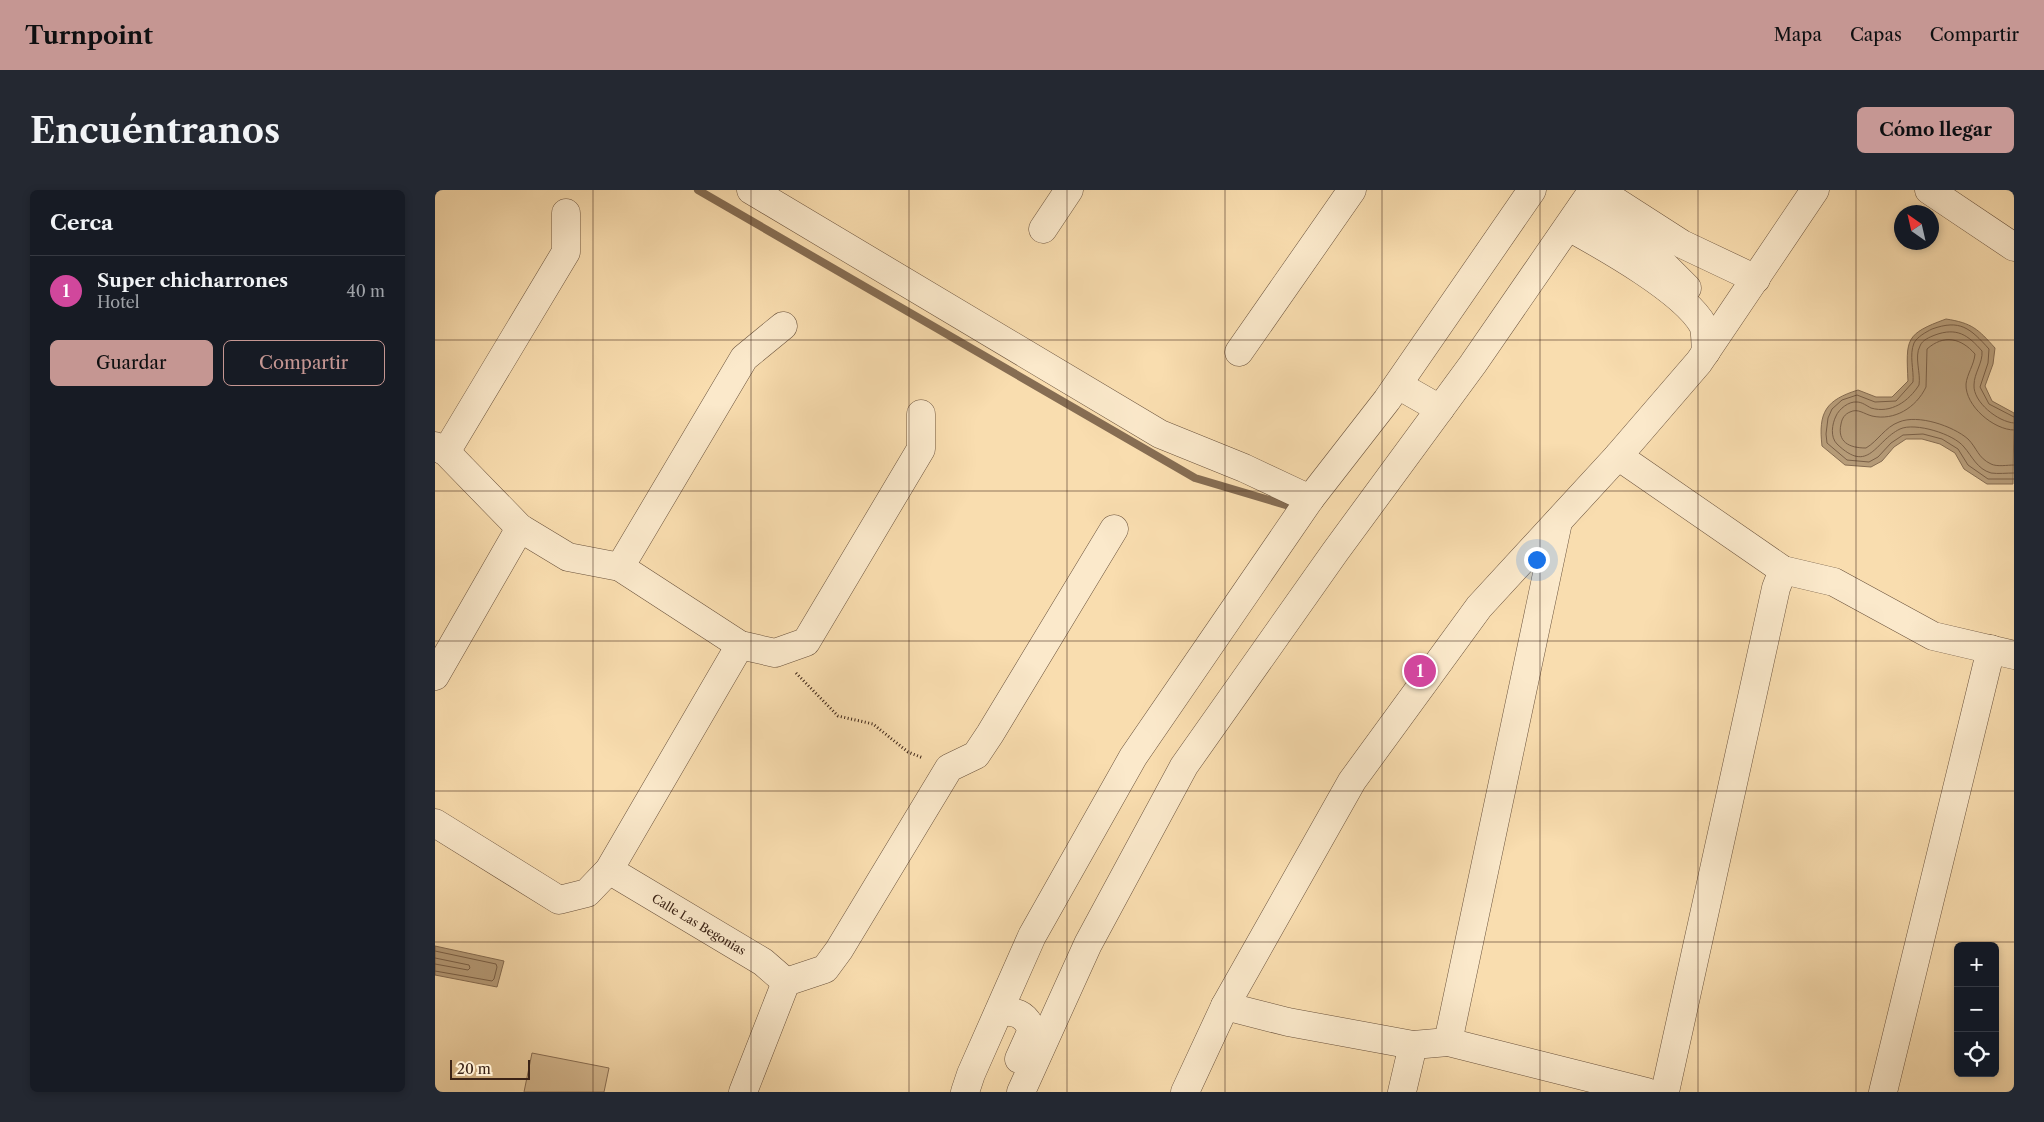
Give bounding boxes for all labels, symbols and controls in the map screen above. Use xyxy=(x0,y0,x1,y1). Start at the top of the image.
text: Turnpoint xyxy=(25,21,153,50)
text: Mapa xyxy=(1774,24,1822,46)
text: Capas xyxy=(1850,24,1902,46)
text: Compartir xyxy=(1930,24,2019,46)
button: Cómo llegar xyxy=(1857,107,2014,153)
text: Encuéntranos xyxy=(30,109,280,152)
north arrow xyxy=(1894,205,1939,250)
text: Cerca xyxy=(50,210,113,235)
text: Super chicharrones xyxy=(97,269,288,292)
text: 1 xyxy=(62,281,70,301)
text: 40 m xyxy=(346,281,385,301)
text: Hotel xyxy=(97,292,140,312)
button: Guardar xyxy=(50,340,213,386)
button: Compartir xyxy=(223,340,385,386)
your location xyxy=(1524,547,1550,573)
pin: 1 xyxy=(1404,652,1436,690)
street label: Calle Las Begonias xyxy=(649,890,749,958)
map controls xyxy=(1954,942,1999,1077)
button: + xyxy=(1954,942,1999,987)
button: − xyxy=(1954,987,1999,1032)
button: locate xyxy=(1954,1032,1999,1077)
scale bar xyxy=(450,1057,530,1080)
text: 20 m xyxy=(457,1060,491,1078)

